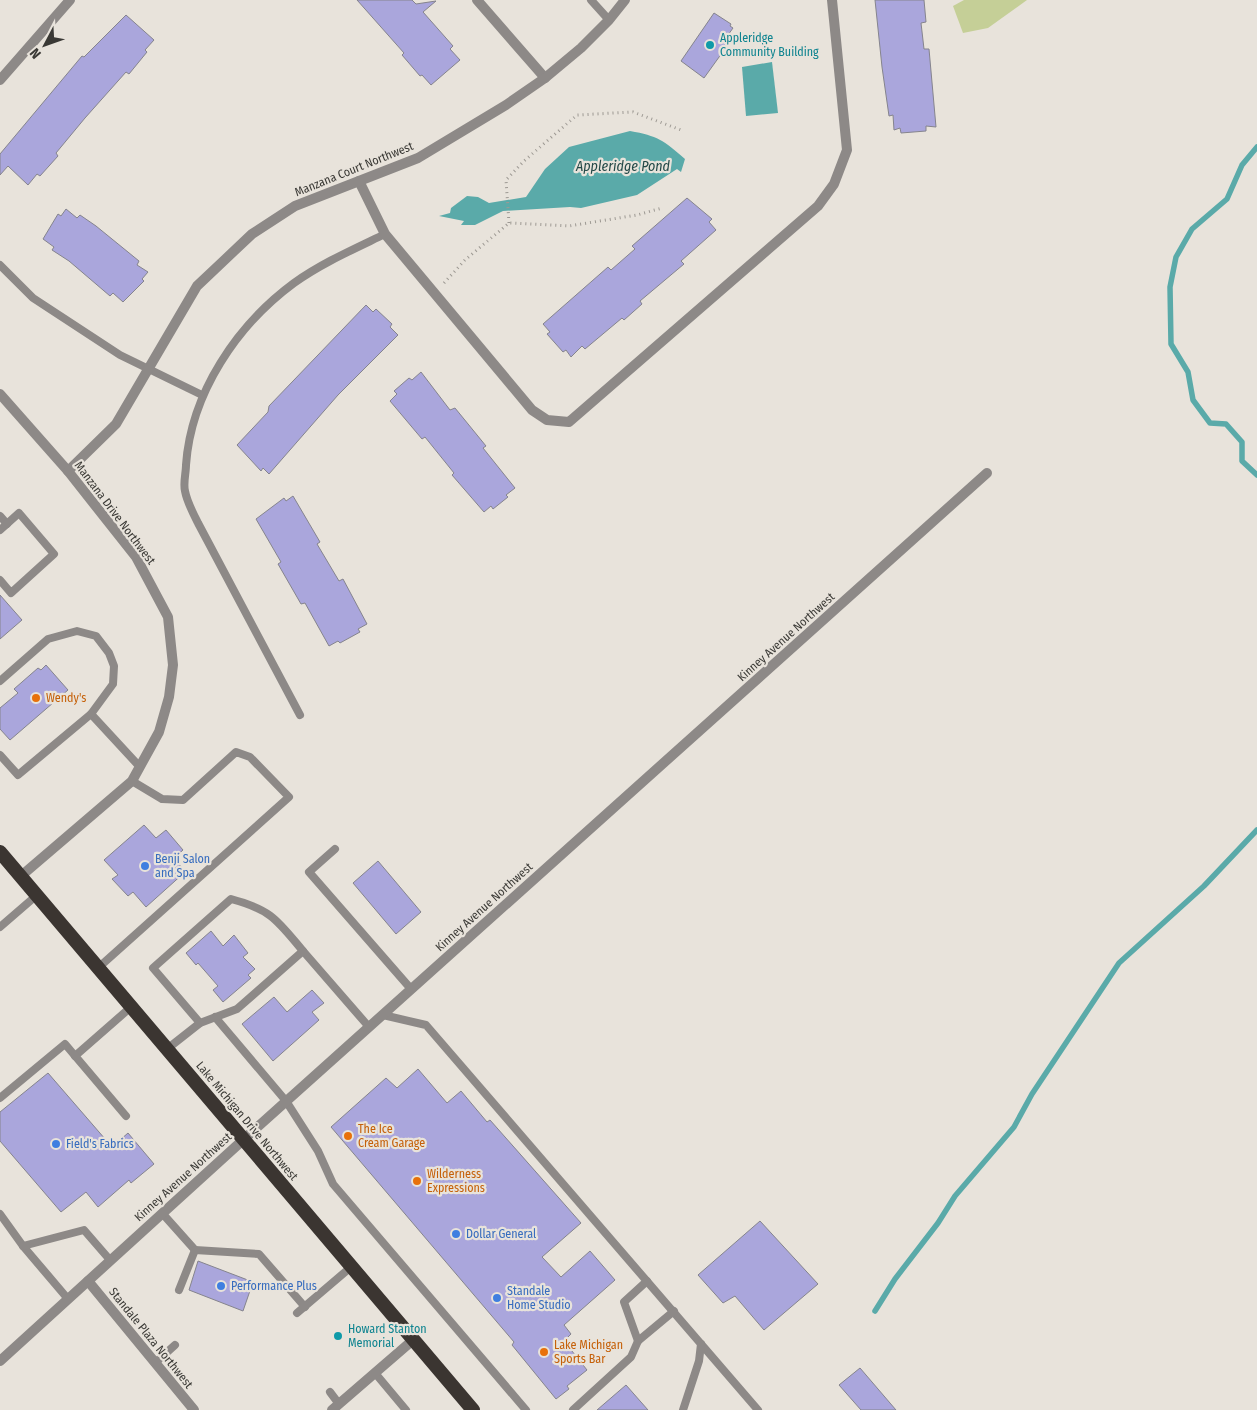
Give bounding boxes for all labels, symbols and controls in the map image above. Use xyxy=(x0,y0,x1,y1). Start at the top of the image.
north arrow xyxy=(20,20,70,70)
place label: Appleridge Community Building xyxy=(720,31,819,59)
marker: Appleridge Community Building xyxy=(704,39,716,51)
text: N xyxy=(26,44,45,62)
street label: Manzana Court Northwest xyxy=(293,139,415,199)
water label: Appleridge Pond xyxy=(575,158,671,175)
street label: Manzana Drive Northwest xyxy=(72,459,158,567)
street label: Kinney Avenue Northwest xyxy=(735,590,837,684)
place label: Wendy's xyxy=(46,691,86,705)
marker: Wendy's xyxy=(30,692,42,704)
place label: Benji Salon and Spa xyxy=(155,852,210,880)
marker: Benji Salon and Spa xyxy=(139,860,151,872)
street label: Kinney Avenue Northwest xyxy=(433,860,535,954)
street label: Lake Michigan Drive Northwest xyxy=(193,1059,301,1183)
place label: The Ice Cream Garage xyxy=(358,1122,425,1150)
street label: Kinney Avenue Northwest xyxy=(132,1130,234,1224)
marker: The Ice Cream Garage xyxy=(342,1130,354,1142)
place label: Field's Fabrics xyxy=(66,1137,134,1151)
marker: Field's Fabrics xyxy=(50,1138,62,1150)
place label: Wilderness Expressions xyxy=(427,1167,485,1195)
marker: Wilderness Expressions xyxy=(411,1175,423,1187)
place label: Dollar General xyxy=(466,1227,536,1241)
marker: Dollar General xyxy=(450,1228,462,1240)
place label: Performance Plus xyxy=(231,1279,317,1293)
marker: Performance Plus xyxy=(215,1280,227,1292)
place label: Standale Home Studio xyxy=(507,1284,570,1312)
street label: Standale Plaza Northwest xyxy=(106,1285,196,1391)
marker: Standale Home Studio xyxy=(491,1292,503,1304)
place label: Howard Stanton Memorial xyxy=(348,1322,427,1350)
marker: Howard Stanton Memorial xyxy=(332,1330,344,1342)
place label: Lake Michigan Sports Bar xyxy=(554,1338,623,1366)
marker: Lake Michigan Sports Bar xyxy=(538,1346,550,1358)

